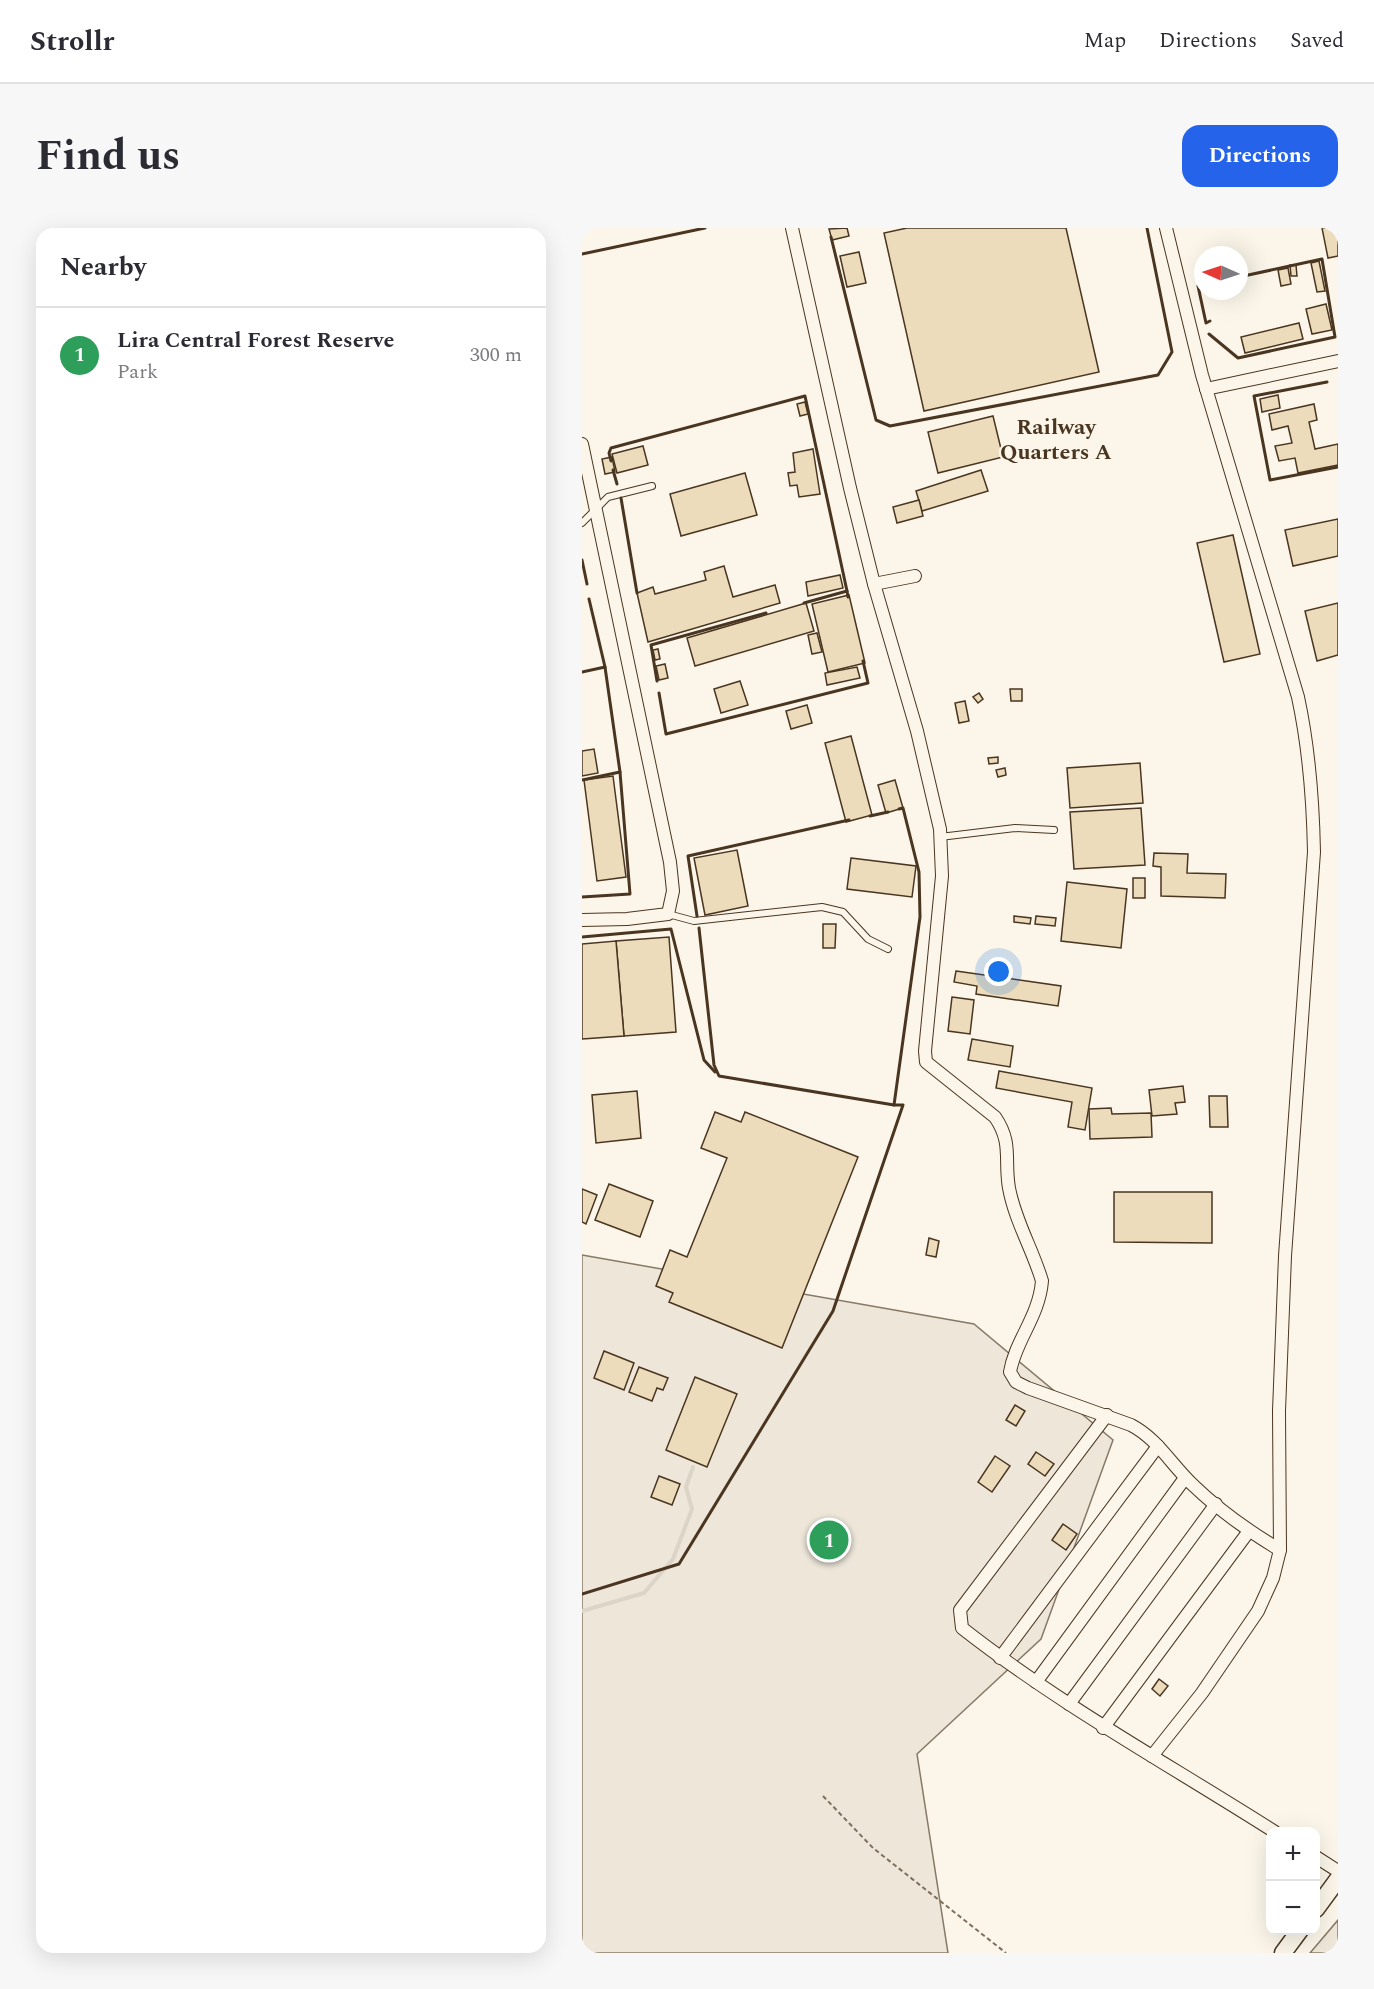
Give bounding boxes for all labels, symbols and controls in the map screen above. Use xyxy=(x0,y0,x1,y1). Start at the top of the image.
text: Strollr xyxy=(30,20,114,63)
text: Map xyxy=(1084,25,1126,57)
text: Directions xyxy=(1159,25,1257,57)
text: Saved xyxy=(1290,25,1344,57)
text: Find us xyxy=(36,125,180,188)
button: Directions xyxy=(1182,125,1338,187)
north arrow xyxy=(1194,246,1248,300)
text: Nearby xyxy=(60,247,146,287)
text: Lira Central Forest Reserve xyxy=(117,324,394,357)
text: 1 xyxy=(74,340,85,370)
text: 300 m xyxy=(470,340,522,370)
text: Park xyxy=(117,357,158,387)
district label: Railway Quarters A xyxy=(1000,411,1112,469)
your location xyxy=(984,957,1013,986)
pin: 1 xyxy=(810,1518,848,1562)
map controls xyxy=(1266,1827,1320,1935)
button: + xyxy=(1266,1827,1320,1881)
button: − xyxy=(1266,1881,1320,1935)

